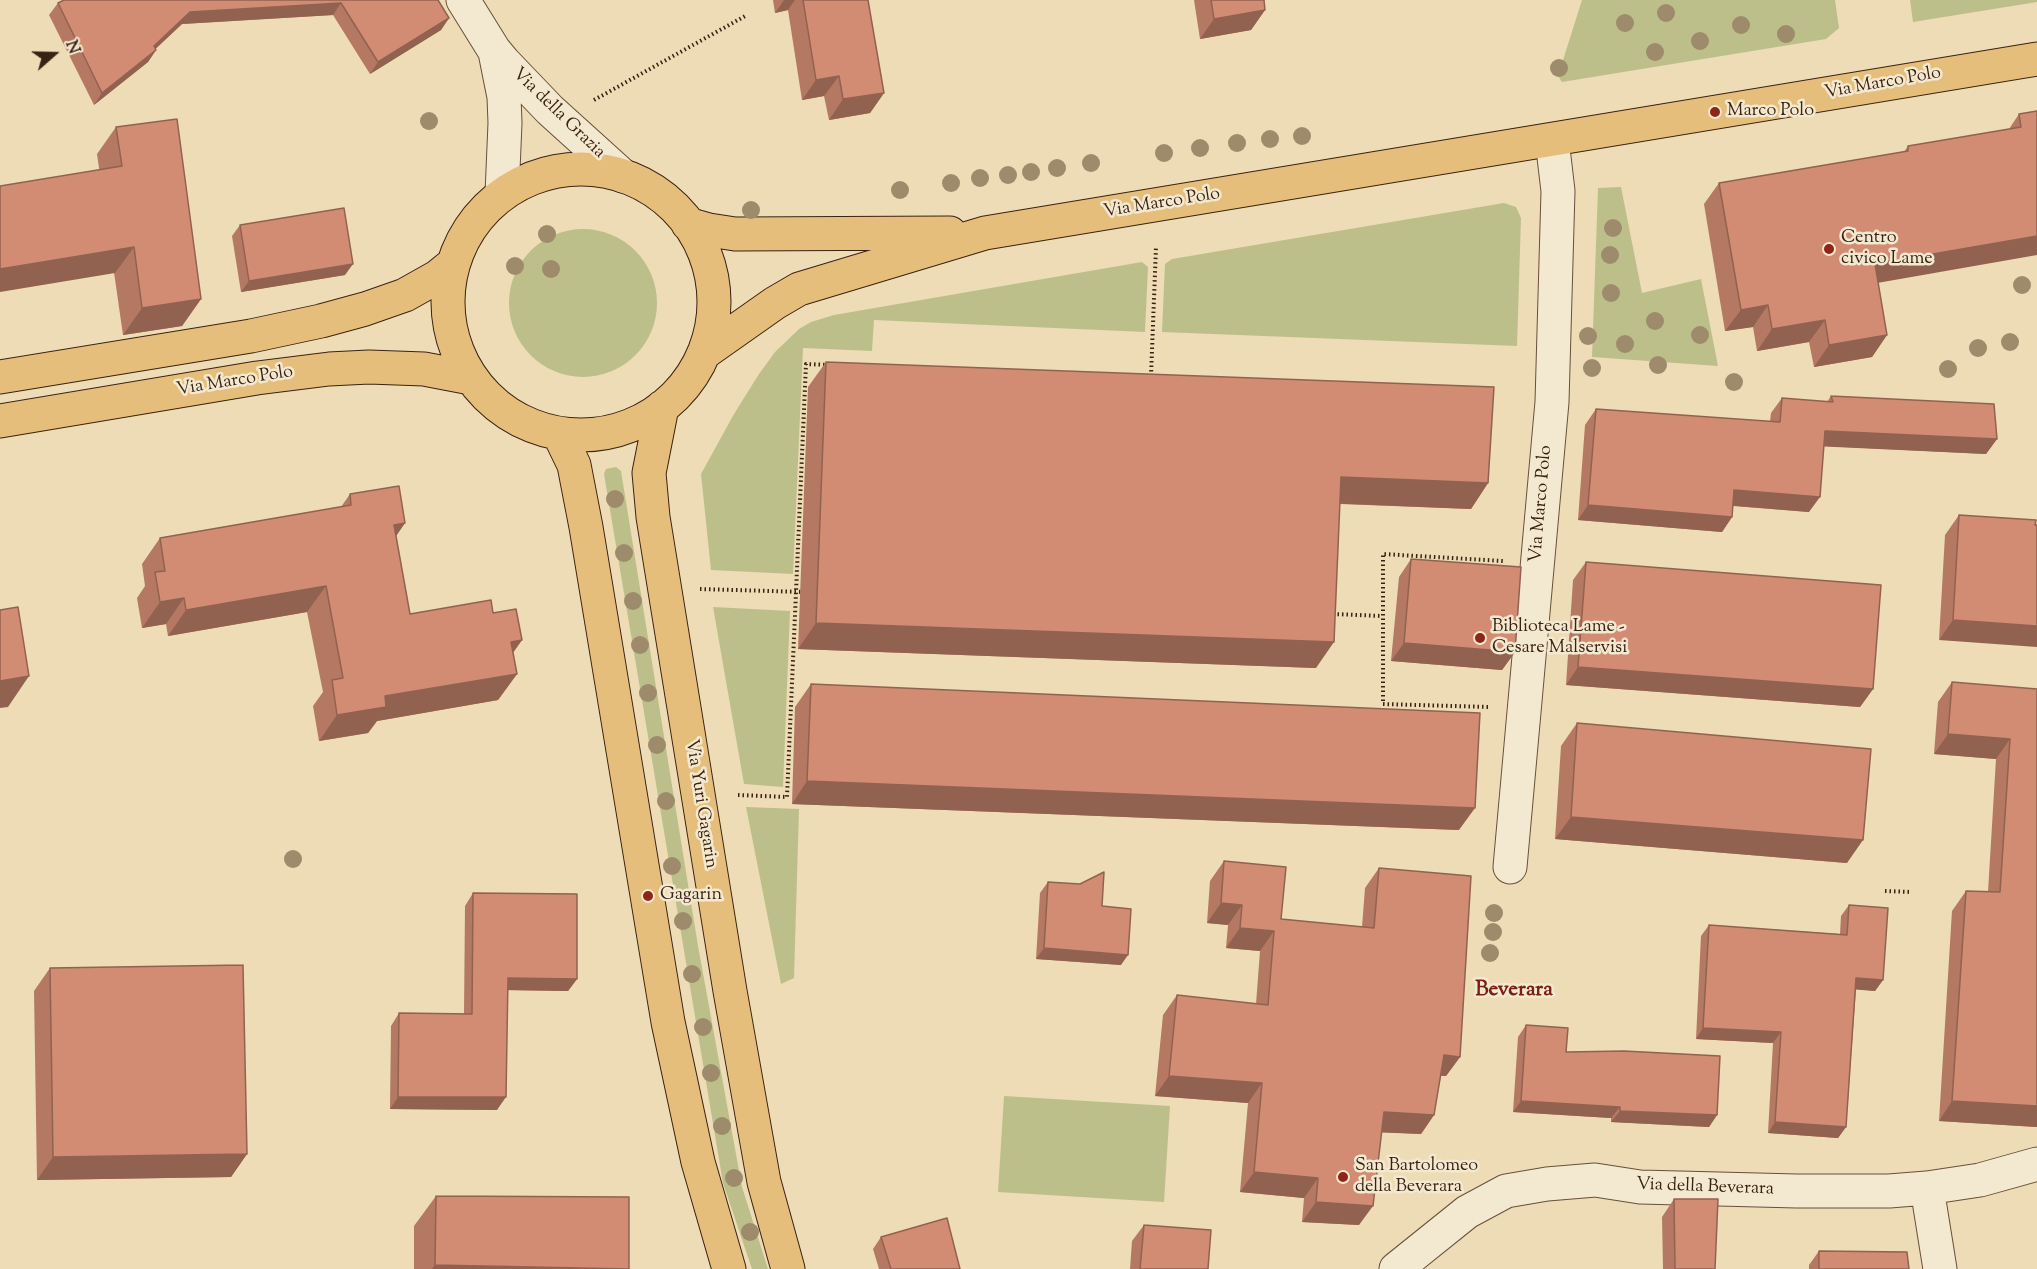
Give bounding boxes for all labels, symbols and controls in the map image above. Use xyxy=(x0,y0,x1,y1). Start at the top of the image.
north arrow xyxy=(24,24,84,84)
text: N xyxy=(58,38,84,58)
street label: Via Marco Polo xyxy=(1823,63,1943,105)
street label: Via della Grazia xyxy=(507,64,609,164)
place label: Marco Polo xyxy=(1727,101,1814,123)
marker: Marco Polo xyxy=(1708,105,1722,119)
street label: Via Marco Polo xyxy=(1102,184,1222,224)
place label: Centro civico Lame xyxy=(1841,228,1933,270)
marker: Centro civico Lame xyxy=(1822,242,1836,256)
street label: Via Marco Polo xyxy=(175,362,295,402)
street label: Via Marco Polo xyxy=(1526,444,1558,564)
place label: Biblioteca Lame - Cesare Malservisi xyxy=(1492,617,1627,660)
marker: Biblioteca Lame - Cesare Malservisi xyxy=(1473,631,1487,645)
street label: Via Yuri Gagarin xyxy=(679,738,721,870)
place label: Gagarin xyxy=(660,885,722,907)
marker: Gagarin xyxy=(641,889,655,903)
district label: Beverara xyxy=(1475,978,1553,1004)
place label: San Bartolomeo della Beverara xyxy=(1355,1156,1478,1198)
marker: San Bartolomeo della Beverara xyxy=(1336,1170,1350,1184)
street label: Via della Beverara xyxy=(1636,1175,1774,1201)

